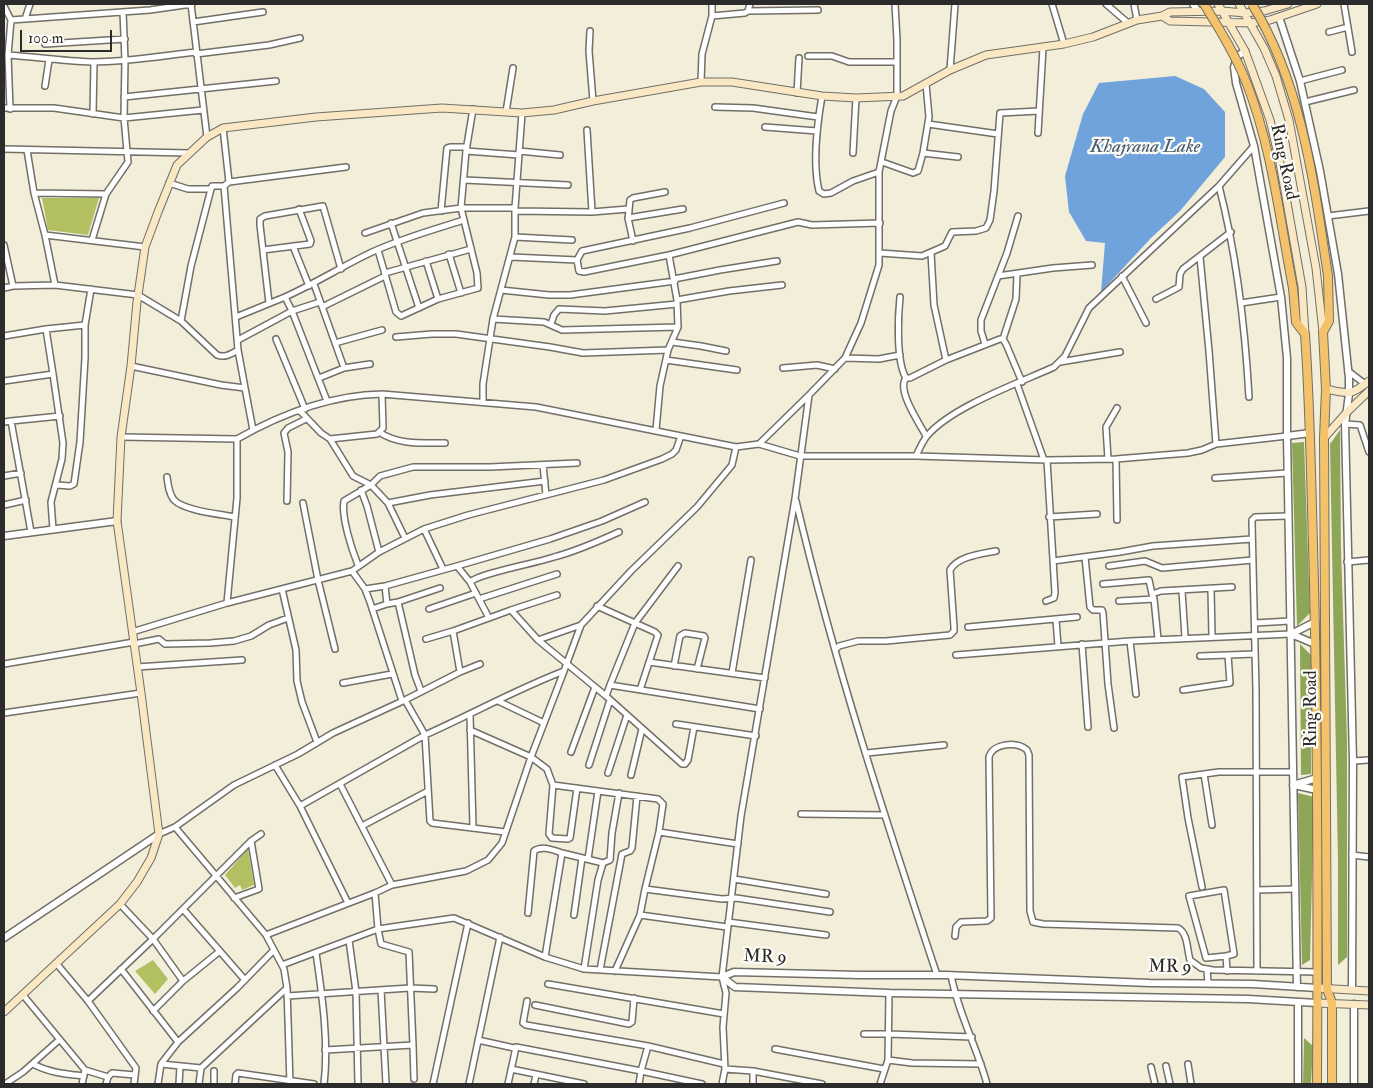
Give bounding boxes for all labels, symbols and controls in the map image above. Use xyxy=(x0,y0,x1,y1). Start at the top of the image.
scale bar xyxy=(22,20,115,52)
text: 100 m xyxy=(28,29,63,48)
street label: Ring Road xyxy=(1264,122,1302,202)
water label: Khajrana Lake xyxy=(1090,137,1200,159)
street label: Ring Road xyxy=(1301,670,1323,748)
street label: MR 9 xyxy=(743,946,787,970)
street label: MR 9 xyxy=(1148,957,1192,979)

